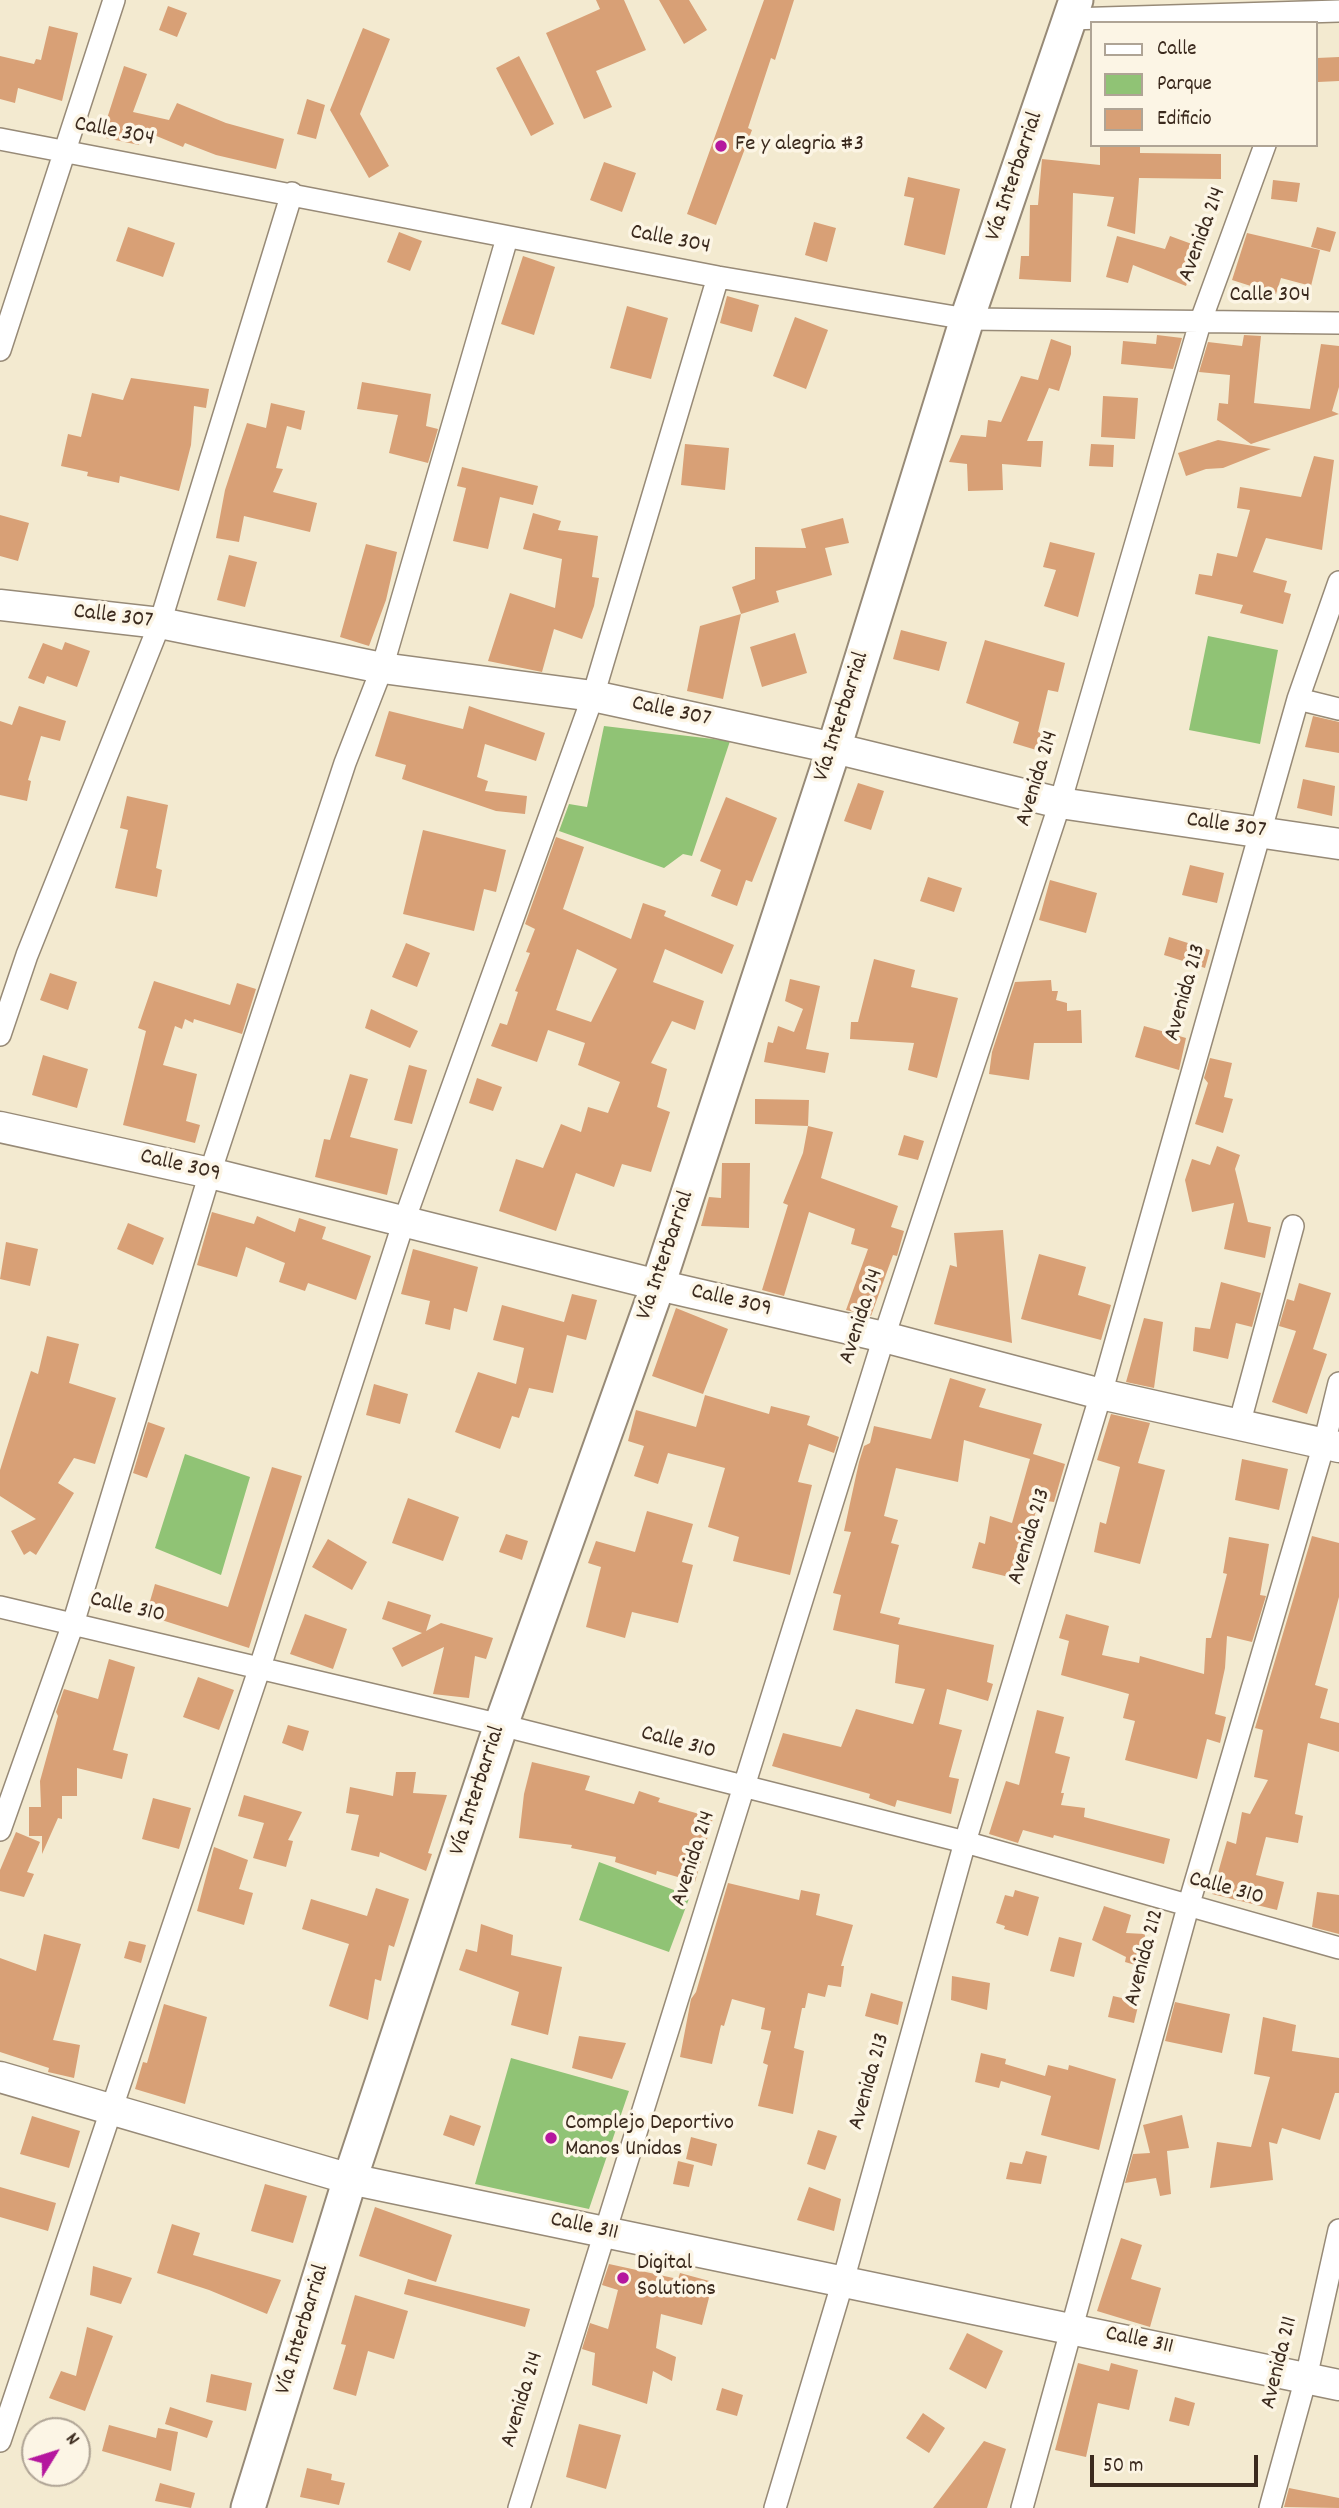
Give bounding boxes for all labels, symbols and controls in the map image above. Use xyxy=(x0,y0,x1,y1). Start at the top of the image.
legend xyxy=(1090,21,1318,147)
text: Calle xyxy=(1157,35,1196,65)
text: Parque xyxy=(1157,70,1212,100)
text: Edificio xyxy=(1157,105,1212,135)
street label: Vía Interbarrial xyxy=(981,109,1051,245)
street label: Calle 304 xyxy=(72,112,156,154)
place label: Fe y alegria #3 xyxy=(735,132,864,160)
marker: Fe y alegria #3 xyxy=(713,138,729,154)
street label: Avenida 214 xyxy=(1174,184,1234,286)
street label: Calle 304 xyxy=(628,220,712,262)
street label: Calle 304 xyxy=(1230,283,1310,311)
street label: Calle 307 xyxy=(72,599,154,637)
street label: Vía Interbarrial xyxy=(809,649,877,785)
street label: Calle 307 xyxy=(629,691,713,735)
street label: Avenida 214 xyxy=(1011,728,1067,830)
street label: Calle 307 xyxy=(1184,808,1268,846)
street label: Avenida 213 xyxy=(1160,941,1214,1045)
street label: Calle 309 xyxy=(137,1144,223,1190)
street label: Vía Interbarrial xyxy=(632,1188,702,1324)
street label: Avenida 214 xyxy=(835,1266,891,1368)
street label: Calle 309 xyxy=(688,1279,774,1325)
street label: Avenida 213 xyxy=(1003,1486,1059,1588)
street label: Calle 310 xyxy=(87,1587,167,1631)
street label: Calle 310 xyxy=(638,1721,718,1767)
street label: Vía Interbarrial xyxy=(445,1723,513,1859)
street label: Avenida 214 xyxy=(667,1808,723,1910)
street label: Calle 310 xyxy=(1186,1867,1266,1913)
street label: Avenida 212 xyxy=(1120,1907,1172,2009)
street label: Avenida 213 xyxy=(844,2030,898,2134)
place label: Complejo Deportivo Manos Unidas xyxy=(565,2111,734,2165)
marker: Complejo Deportivo Manos Unidas xyxy=(543,2130,559,2146)
street label: Calle 311 xyxy=(547,2207,621,2249)
place label: Digital Solutions xyxy=(637,2251,716,2305)
street label: Vía Interbarrial xyxy=(271,2262,337,2398)
marker: Digital Solutions xyxy=(615,2270,631,2286)
street label: Avenida 211 xyxy=(1256,2314,1306,2412)
street label: Calle 311 xyxy=(1102,2321,1176,2363)
street label: Avenida 214 xyxy=(496,2349,552,2451)
north arrow xyxy=(21,2417,91,2487)
text: N xyxy=(58,2428,85,2452)
scale bar xyxy=(1094,2442,1262,2486)
text: 50 m xyxy=(1103,2452,1143,2482)

